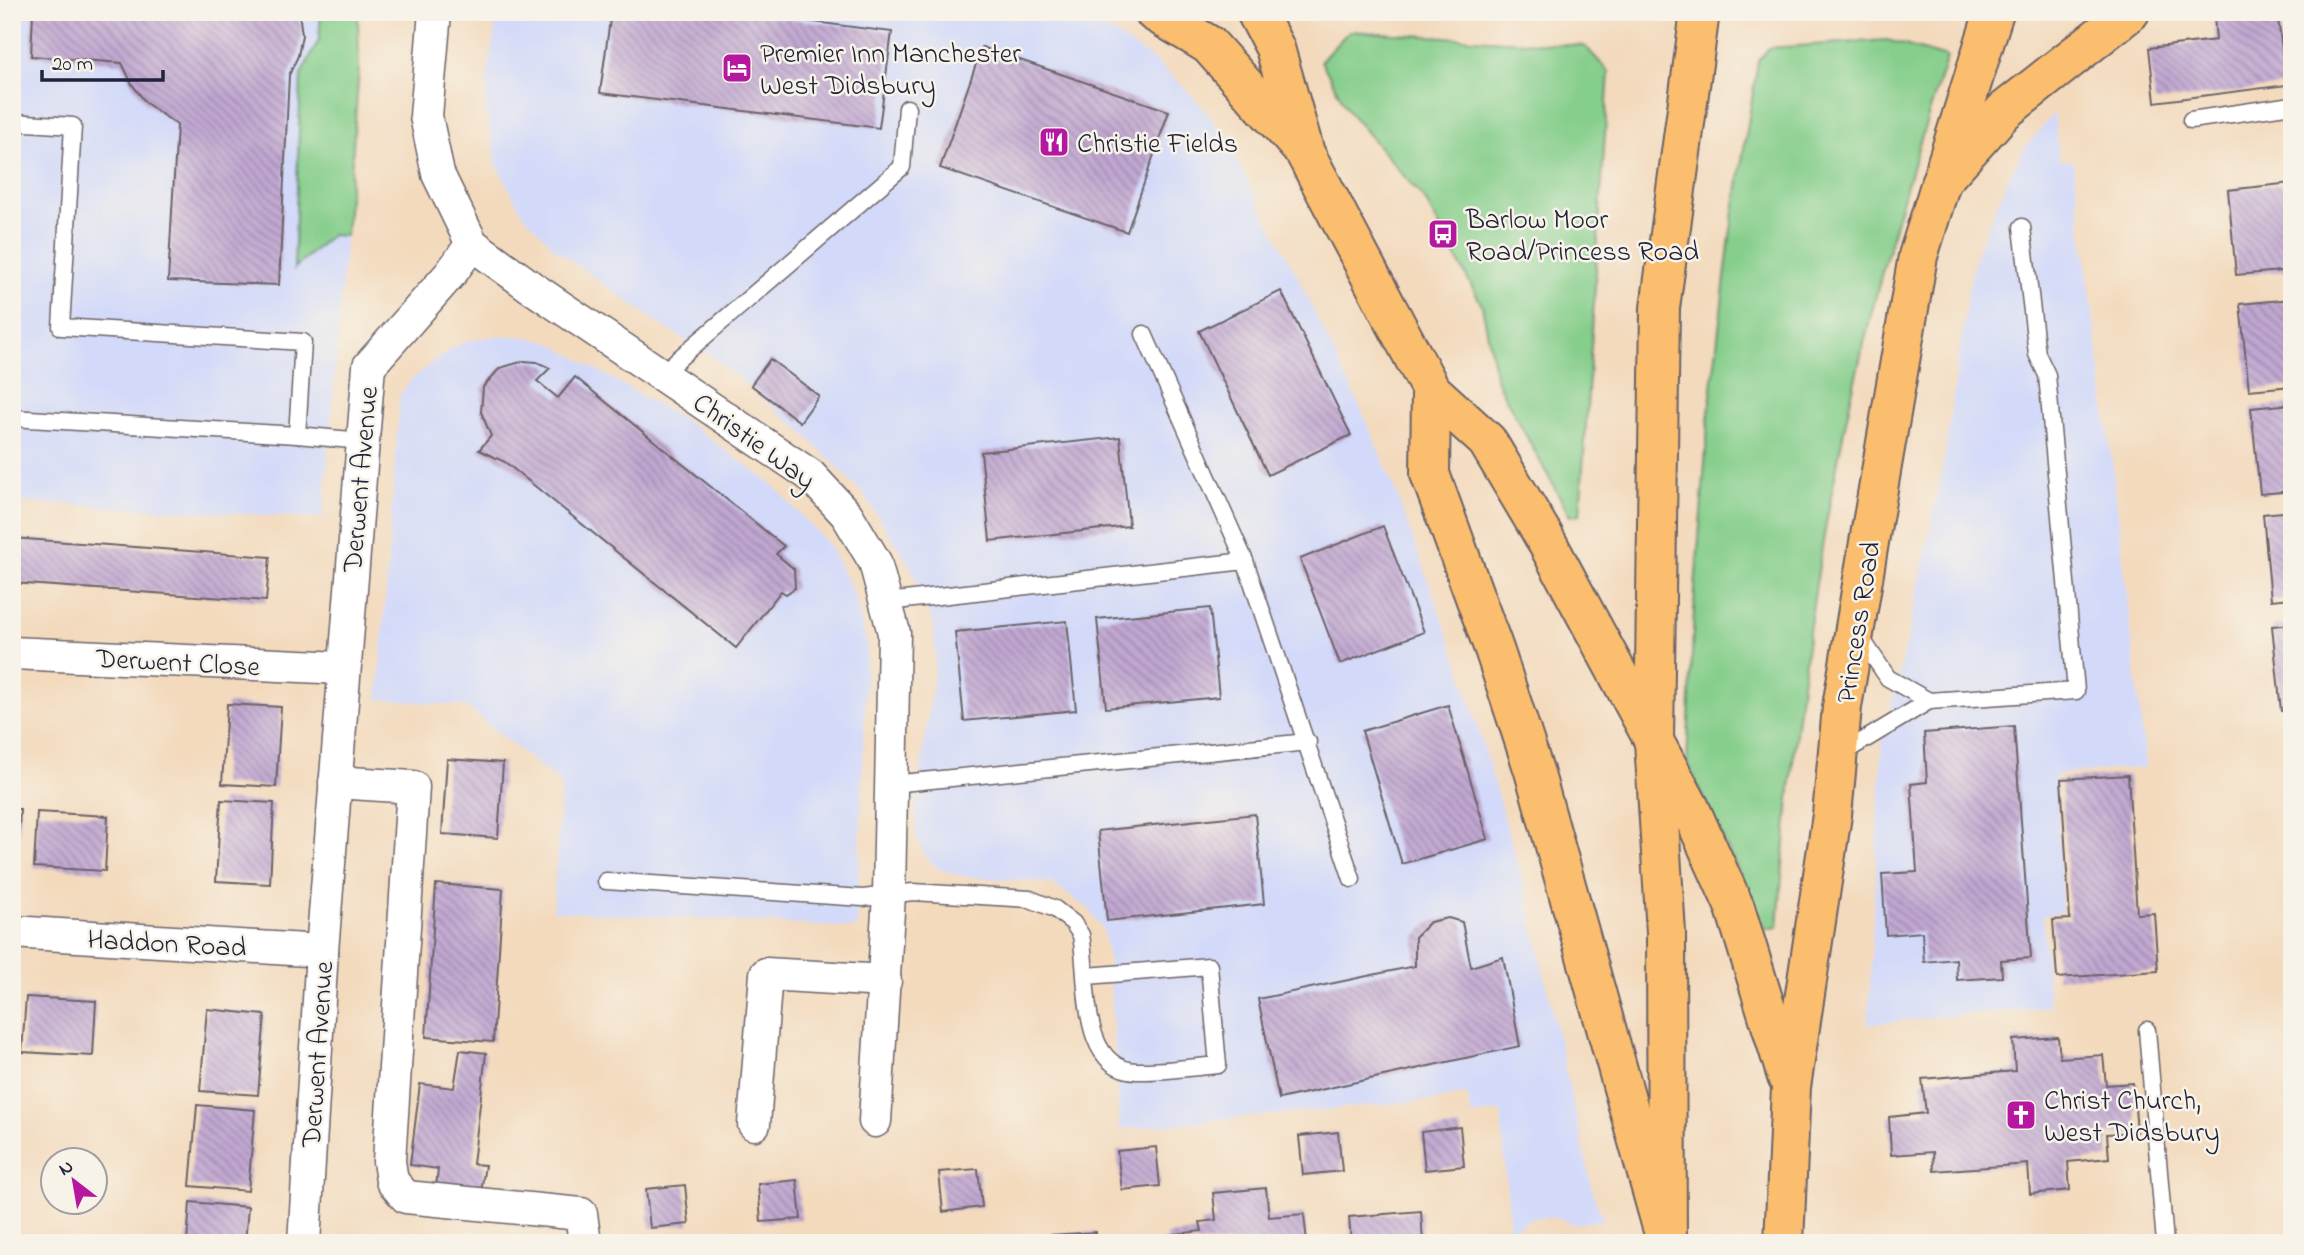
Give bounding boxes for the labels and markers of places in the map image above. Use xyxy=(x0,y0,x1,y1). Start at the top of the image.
place label: Premier Inn Manchester West Didsbury xyxy=(760,35,1021,108)
hotel icon: Premier Inn Manchester West Didsbury xyxy=(720,51,754,85)
restaurant icon: Christie Fields xyxy=(1037,125,1071,159)
place label: Christie Fields xyxy=(1077,125,1238,166)
place label: Barlow Moor Road/Princess Road xyxy=(1465,201,1699,274)
bus stop icon: Barlow Moor Road/Princess Road xyxy=(1426,217,1460,251)
place label: Christ Church, West Didsbury xyxy=(2044,1082,2219,1155)
church icon: Christ Church, West Didsbury xyxy=(2004,1098,2038,1132)

